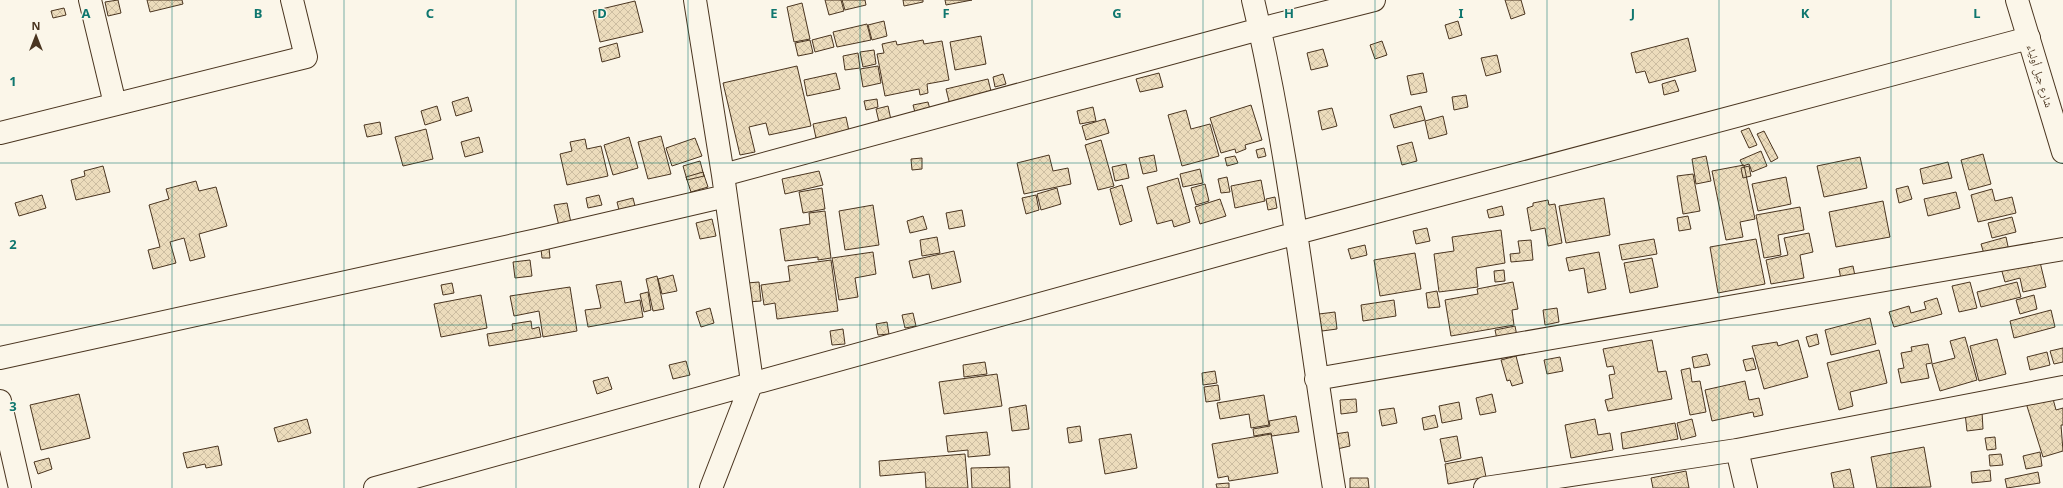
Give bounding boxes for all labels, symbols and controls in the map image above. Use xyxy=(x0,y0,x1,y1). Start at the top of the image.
text: A xyxy=(82,4,91,22)
text: B xyxy=(254,4,262,22)
text: C xyxy=(426,4,434,22)
text: D xyxy=(597,4,607,22)
text: E xyxy=(770,4,778,22)
text: F xyxy=(942,4,950,22)
text: G xyxy=(1112,4,1122,22)
text: H xyxy=(1284,4,1294,22)
text: I xyxy=(1458,4,1464,22)
text: J xyxy=(1630,4,1635,22)
text: K xyxy=(1801,4,1810,22)
text: L xyxy=(1973,4,1981,22)
north arrow xyxy=(16,16,56,56)
text: N xyxy=(32,18,40,33)
street label: شارع جبل أولياء xyxy=(2024,43,2057,109)
text: 1 xyxy=(9,72,17,90)
text: 2 xyxy=(9,235,17,253)
text: 3 xyxy=(9,397,17,415)

